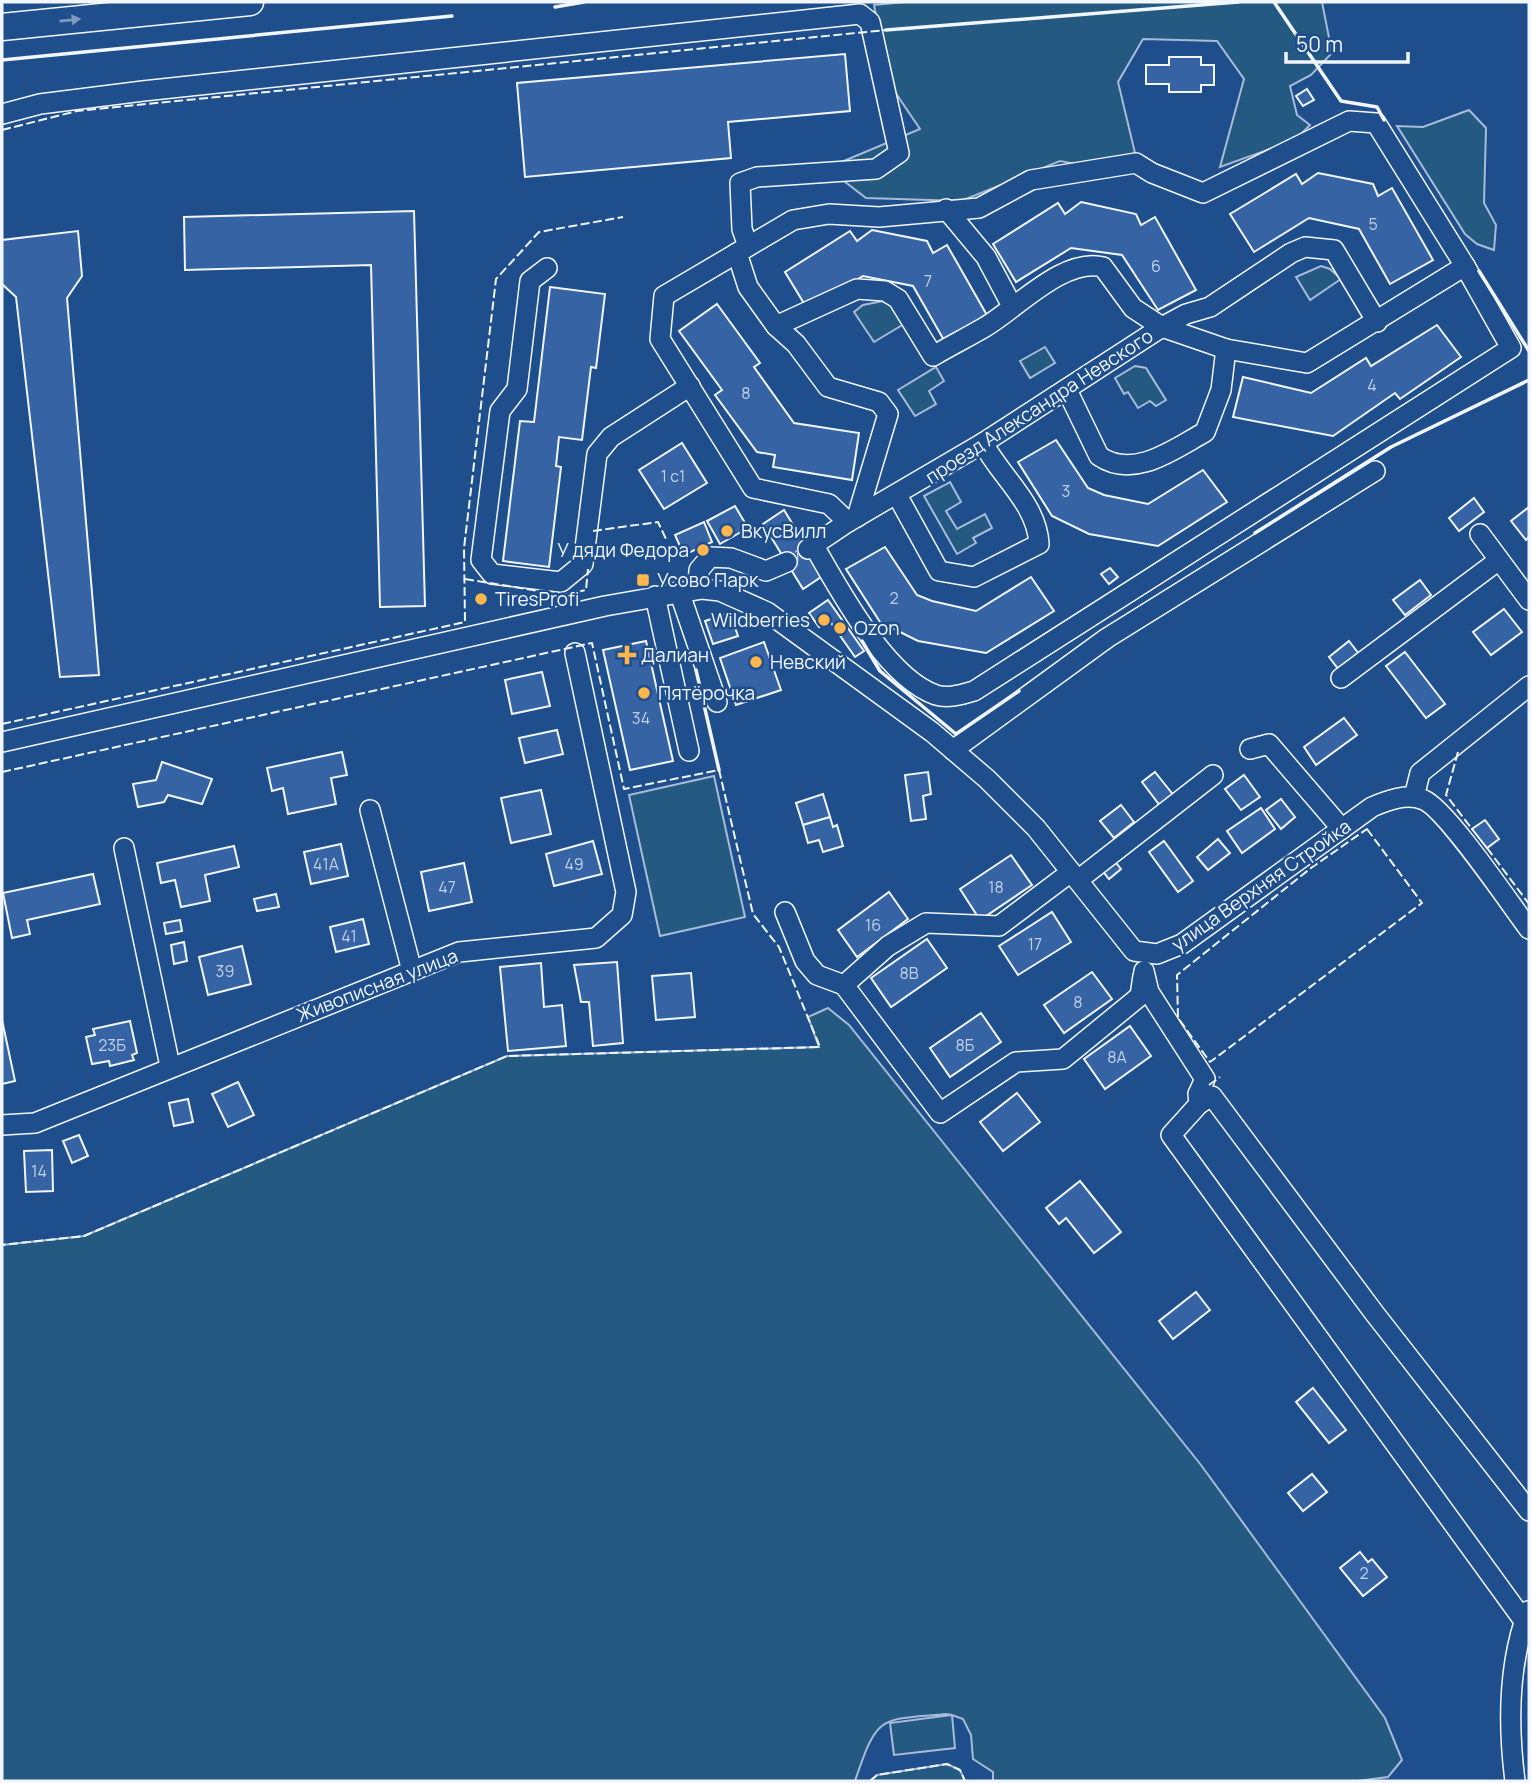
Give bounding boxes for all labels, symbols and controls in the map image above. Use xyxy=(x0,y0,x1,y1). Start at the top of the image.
one-way arrow xyxy=(59,15,81,26)
scale bar xyxy=(1286,21,1408,65)
text: 50 m xyxy=(1296,30,1343,58)
house number: 5 xyxy=(1368,213,1378,235)
house number: 6 xyxy=(1151,255,1161,277)
house number: 7 xyxy=(924,270,932,292)
street label: проезд Александра Невского xyxy=(920,323,1158,489)
house number: 4 xyxy=(1367,374,1377,396)
house number: 8 xyxy=(741,382,751,404)
house number: 1 с1 xyxy=(661,465,685,487)
house number: 3 xyxy=(1062,480,1070,502)
place label: ВкусВилл xyxy=(741,518,827,544)
marker: ВкусВилл xyxy=(719,523,735,539)
place label: У дяди Федора xyxy=(557,537,689,563)
marker: У дяди Федора xyxy=(695,542,711,558)
house number: 1 xyxy=(794,545,800,567)
place label: Усово Парк xyxy=(657,567,759,593)
marker: Усово Парк xyxy=(635,572,651,588)
place label: TiresProfi xyxy=(495,586,579,612)
house number: 2 xyxy=(889,587,899,609)
marker: TiresProfi xyxy=(473,591,489,607)
place label: Wildberries xyxy=(711,607,810,633)
marker: Wildberries xyxy=(816,612,832,628)
place label: Ozon xyxy=(854,615,900,641)
marker: Ozon xyxy=(832,620,848,636)
place label: Далиан xyxy=(641,642,709,668)
marker: Далиан xyxy=(619,647,635,663)
place label: Невский xyxy=(770,649,846,675)
marker: Невский xyxy=(748,654,764,670)
place label: Пятёрочка xyxy=(658,680,755,706)
marker: Пятёрочка xyxy=(636,685,652,701)
house number: 34 xyxy=(632,707,650,729)
street label: улица Верхняя Стройка xyxy=(1166,813,1356,957)
house number: 41А xyxy=(313,853,339,875)
house number: 49 xyxy=(564,853,584,875)
house number: 47 xyxy=(438,876,456,898)
house number: 18 xyxy=(988,876,1004,898)
house number: 16 xyxy=(865,914,881,936)
house number: 41 xyxy=(341,925,357,947)
house number: 17 xyxy=(1028,933,1042,955)
street label: Живописная улица xyxy=(292,942,462,1028)
house number: 39 xyxy=(216,960,234,982)
house number: 8В xyxy=(899,962,919,984)
house number: 8 xyxy=(1073,991,1083,1013)
house number: 23Б xyxy=(98,1034,126,1056)
house number: 8Б xyxy=(956,1034,975,1056)
house number: 8А xyxy=(1107,1046,1127,1068)
house number: 14 xyxy=(31,1160,47,1182)
house number: 2 xyxy=(1359,1562,1369,1584)

